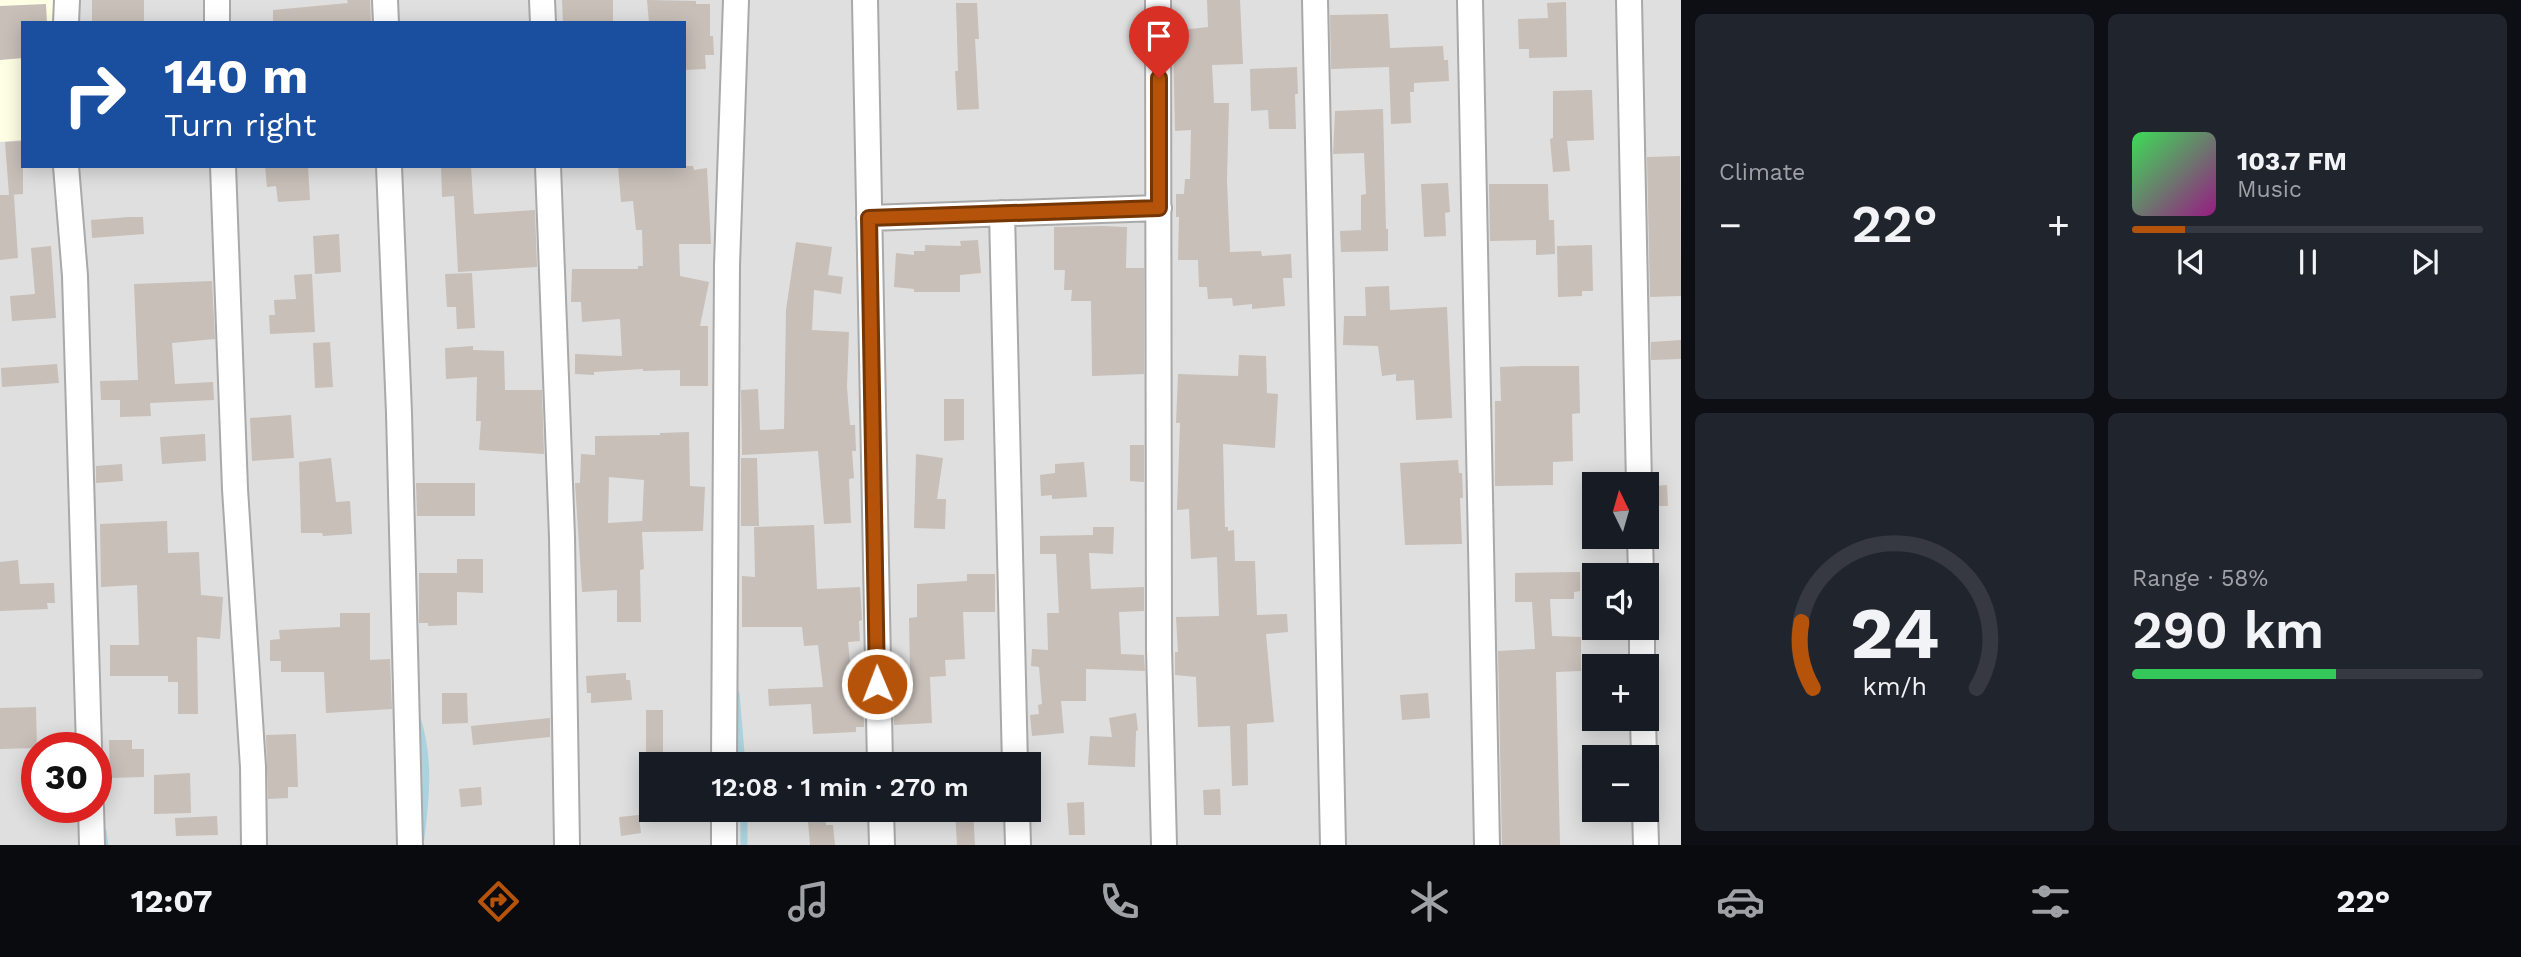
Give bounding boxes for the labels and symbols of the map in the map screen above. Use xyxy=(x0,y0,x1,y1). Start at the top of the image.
pin xyxy=(1129,6,1189,78)
north arrow xyxy=(1582,472,1659,550)
position arrow xyxy=(840,647,914,721)
speed limit sign: 30 xyxy=(21,732,112,823)

